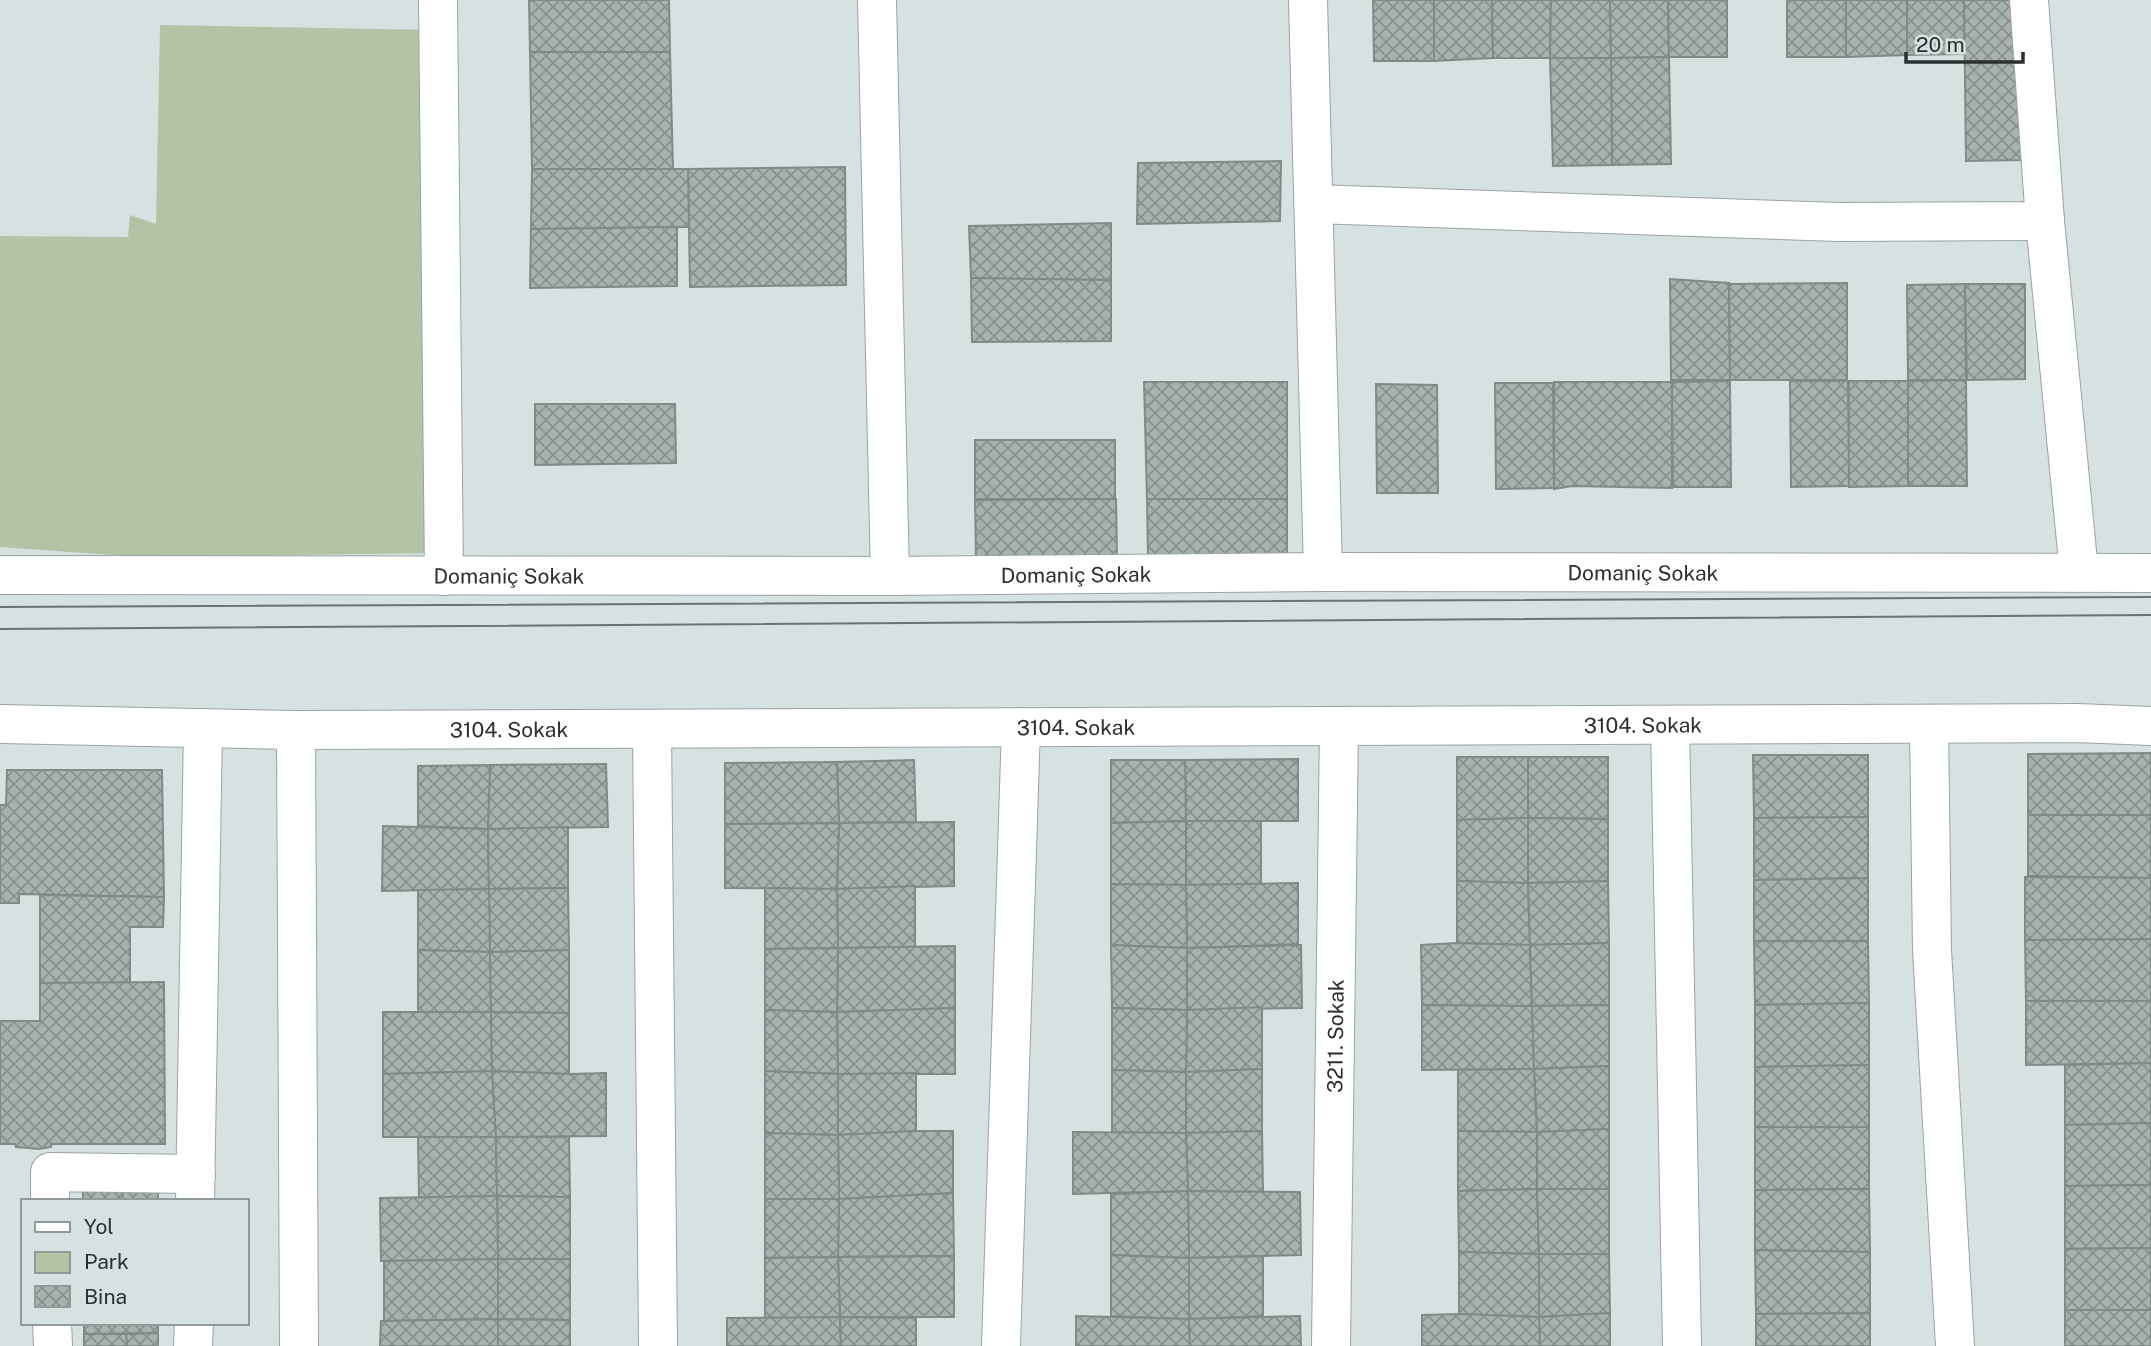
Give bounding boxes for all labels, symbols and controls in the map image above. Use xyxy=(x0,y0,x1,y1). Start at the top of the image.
scale bar xyxy=(1906,21,2023,65)
text: 20 m xyxy=(1916,32,1965,57)
street label: Domaniç Sokak xyxy=(1568,560,1719,585)
street label: Domaniç Sokak xyxy=(1000,561,1152,587)
street label: Domaniç Sokak xyxy=(434,563,585,588)
street label: 3104. Sokak xyxy=(1584,712,1702,737)
street label: 3104. Sokak xyxy=(1017,714,1135,740)
street label: 3104. Sokak xyxy=(450,716,568,742)
street label: 3211. Sokak xyxy=(1322,979,1348,1093)
legend xyxy=(21,1199,248,1325)
text: Yol xyxy=(84,1214,114,1239)
text: Park xyxy=(84,1249,129,1274)
text: Bina xyxy=(84,1284,127,1309)

